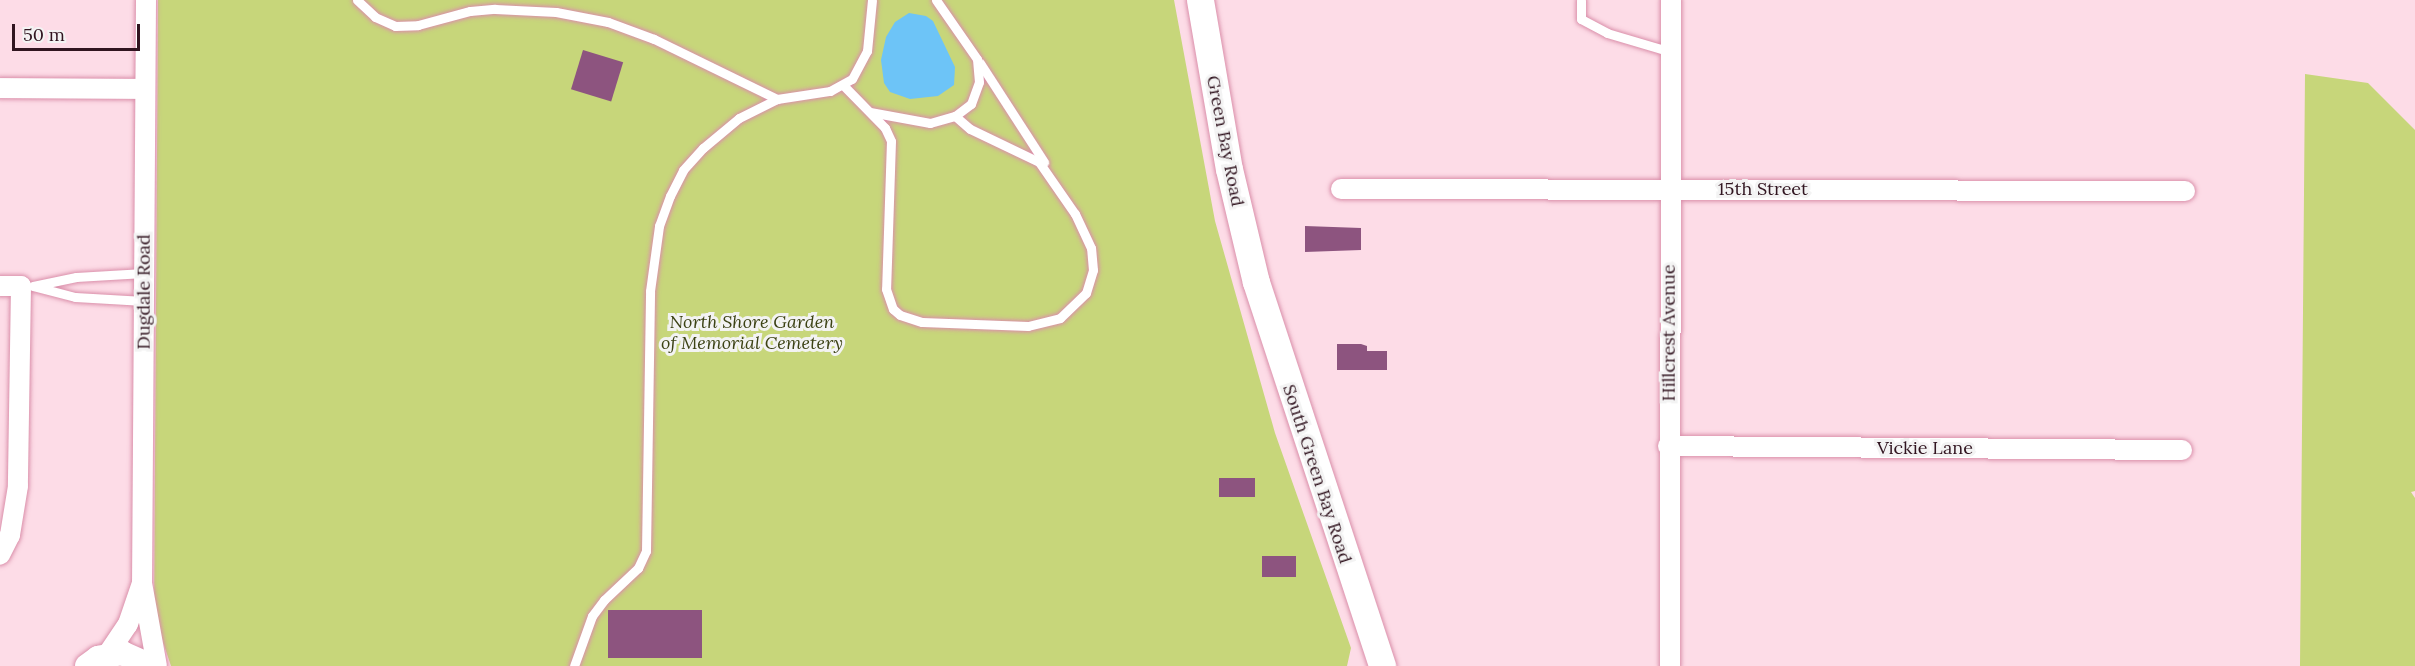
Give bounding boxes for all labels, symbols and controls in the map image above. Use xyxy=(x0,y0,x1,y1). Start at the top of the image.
scale bar xyxy=(15,12,142,50)
text: 50 m xyxy=(23,23,65,46)
street label: Green Bay Road xyxy=(1202,74,1248,208)
street label: 15th Street xyxy=(1718,178,1808,200)
street label: Dugdale Road xyxy=(133,234,155,350)
street label: Hillcrest Avenue xyxy=(1658,265,1680,401)
park label: North Shore Garden of Memorial Cemetery xyxy=(661,312,843,354)
street label: South Green Bay Road xyxy=(1278,382,1356,566)
street label: Vickie Lane xyxy=(1877,437,1973,459)

